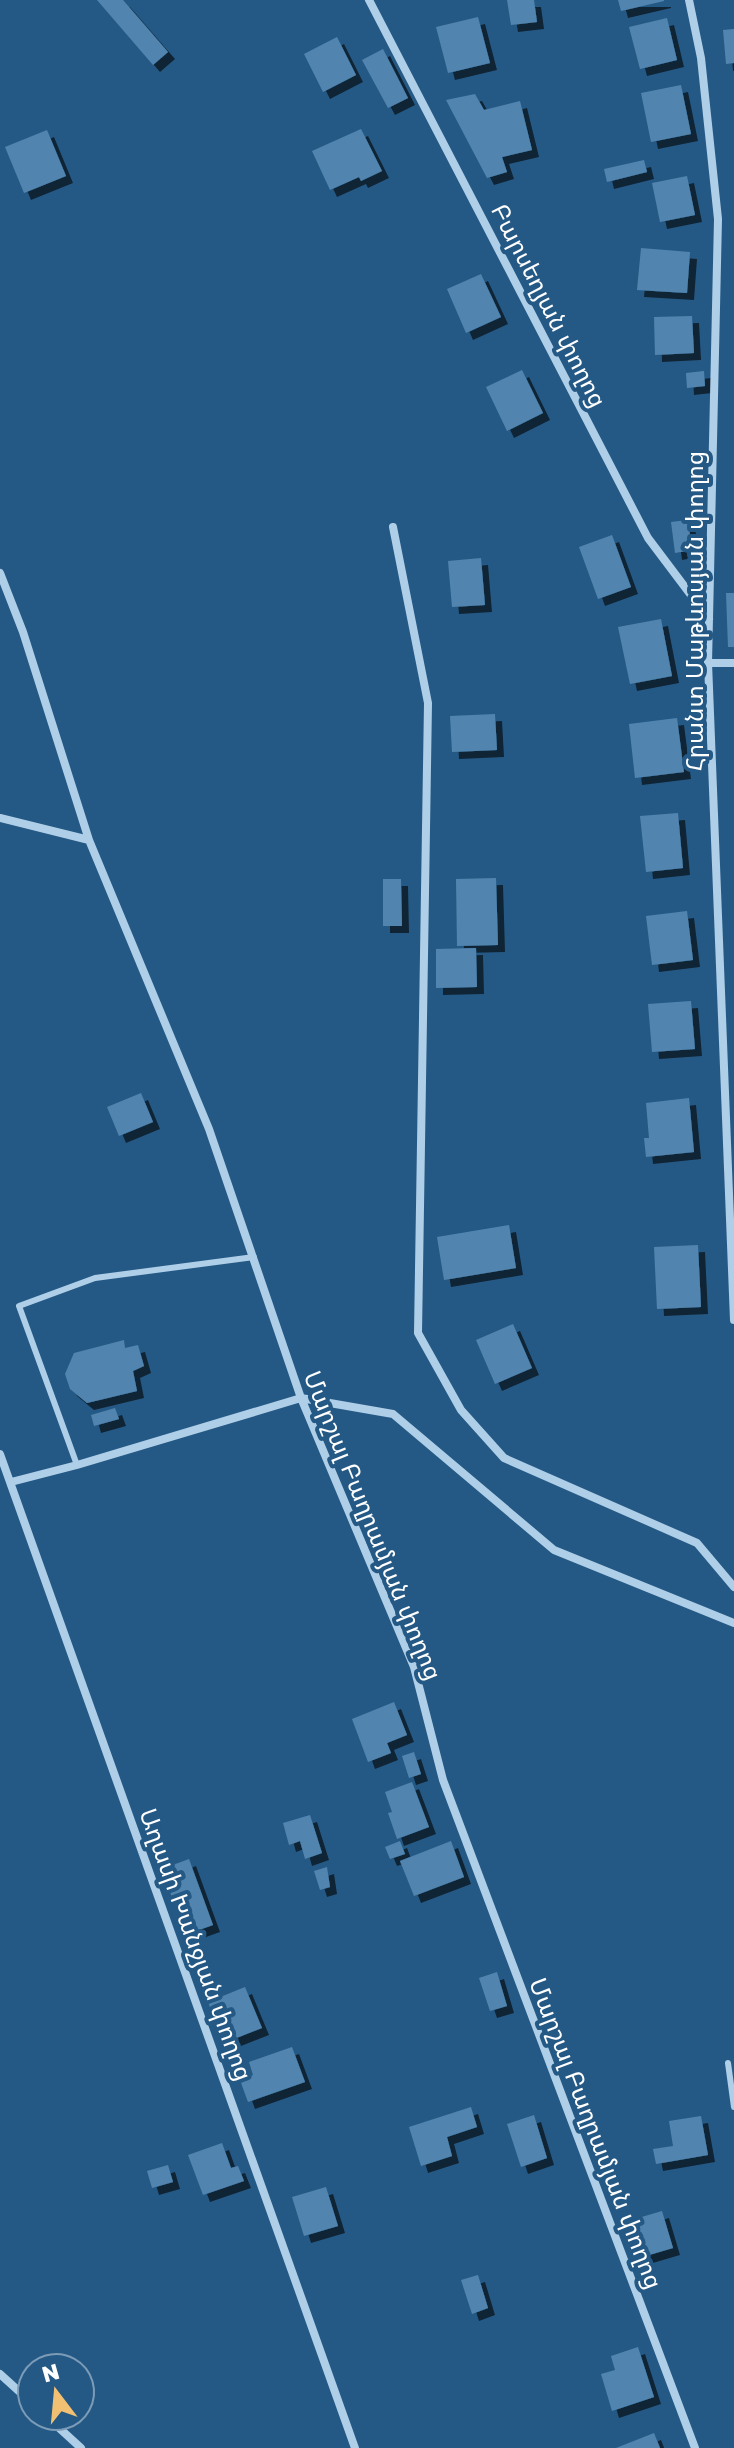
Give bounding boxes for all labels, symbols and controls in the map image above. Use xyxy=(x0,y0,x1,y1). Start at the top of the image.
street label: Բարսեղյան փողոց xyxy=(485,198,614,412)
street label: Հրանտ Մաթևոսյան փողոց xyxy=(679,451,709,771)
street label: Մարշալ Բաղրամյան փողոց xyxy=(298,1366,449,1684)
street label: Աղասի Խանջյան փողոց xyxy=(133,1804,260,2084)
street label: Մարշալ Բաղրամյան փողոց xyxy=(523,1973,670,2293)
north arrow xyxy=(16,2352,96,2432)
text: N xyxy=(39,2357,62,2388)

